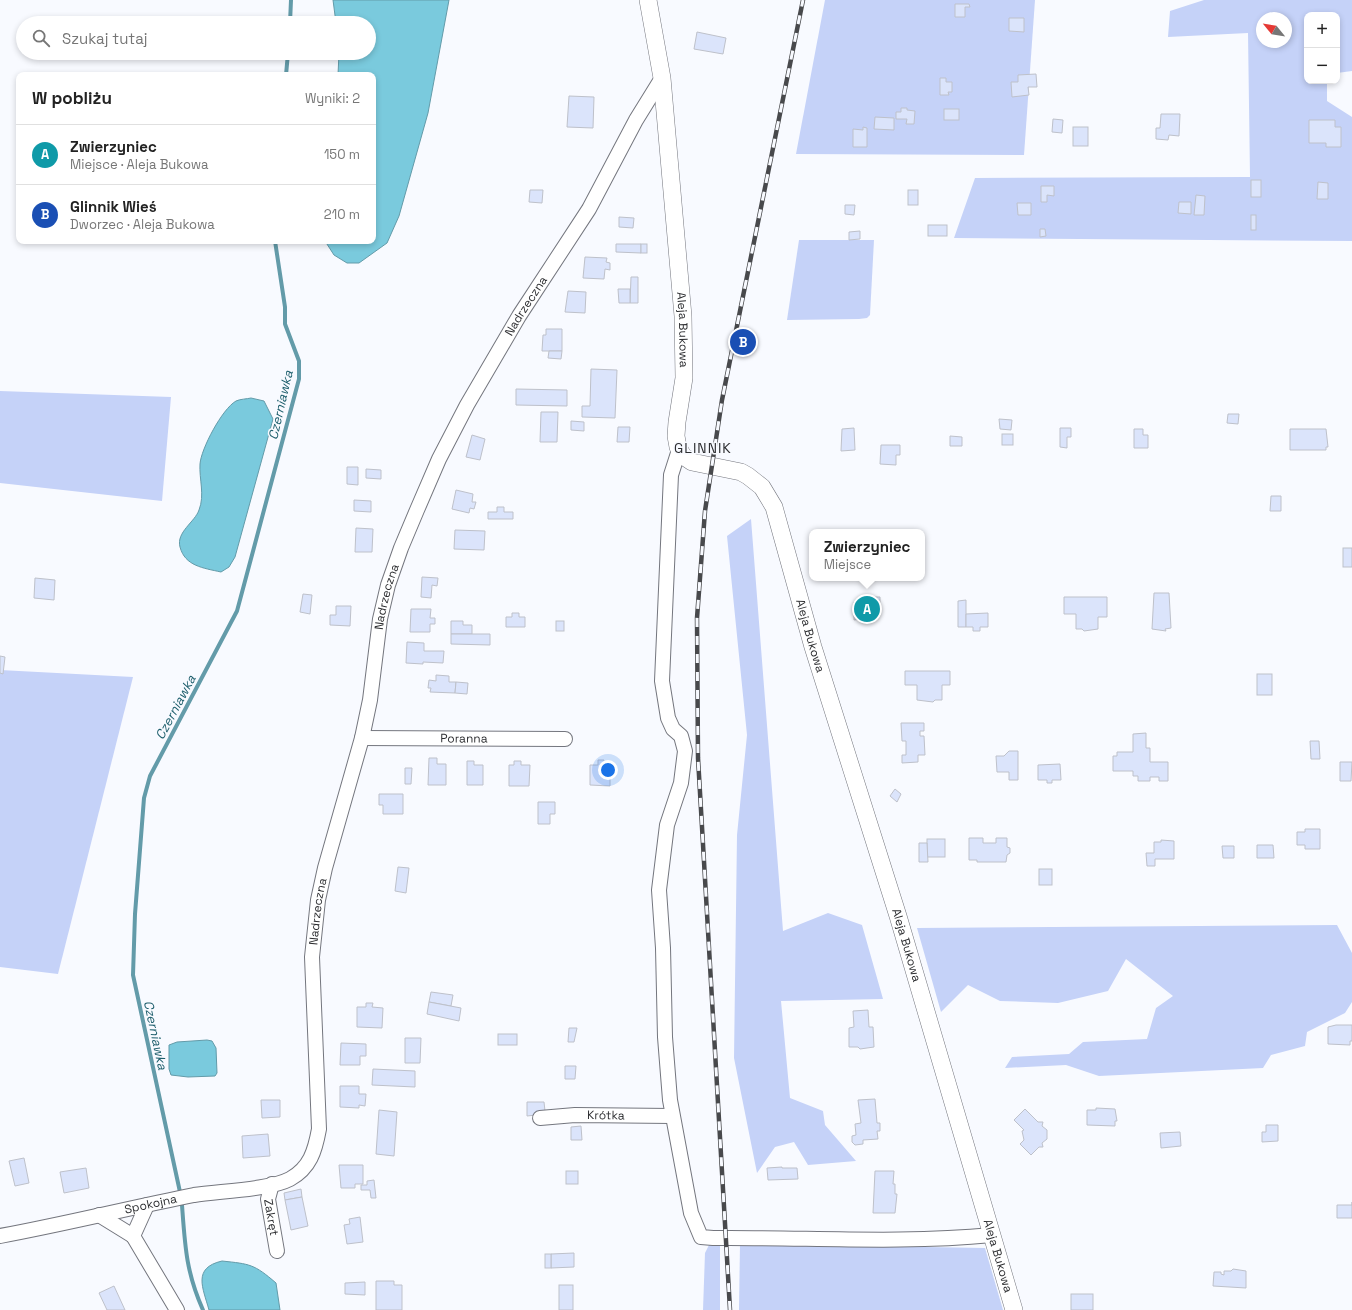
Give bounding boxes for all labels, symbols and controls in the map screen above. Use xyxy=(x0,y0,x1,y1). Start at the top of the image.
north arrow xyxy=(1256,12,1292,48)
map controls xyxy=(1304,12,1340,84)
button: + xyxy=(1304,12,1340,48)
search box xyxy=(16,16,376,60)
icon: search xyxy=(30,27,52,49)
text: Szukaj tutaj xyxy=(62,29,148,48)
button: − xyxy=(1304,48,1340,84)
text: W pobliżu xyxy=(32,87,112,109)
text: Wyniki: 2 xyxy=(305,90,360,107)
text: Zwierzyniec xyxy=(70,137,157,156)
text: A xyxy=(41,146,49,163)
text: 150 m xyxy=(324,146,360,163)
text: Miejsce · Aleja Bukowa xyxy=(70,156,209,173)
text: Glinnik Wieś xyxy=(70,197,157,216)
text: B xyxy=(41,206,49,223)
text: 210 m xyxy=(324,206,360,223)
text: Dworzec · Aleja Bukowa xyxy=(70,216,215,233)
street label: Nadrzeczna xyxy=(501,273,551,339)
street label: Aleja Bukowa xyxy=(673,291,692,368)
pin: B xyxy=(730,327,756,357)
water label: Czerniawka xyxy=(264,368,297,441)
district label: GLINNIK xyxy=(674,439,732,457)
popup xyxy=(809,529,925,581)
text: Zwierzyniec xyxy=(824,537,910,556)
text: Miejsce xyxy=(824,556,871,573)
street label: Nadrzeczna xyxy=(371,562,403,631)
pin: A xyxy=(854,594,880,624)
street label: Aleja Bukowa xyxy=(792,597,829,675)
water label: Czerniawka xyxy=(151,672,200,742)
street label: Poranna xyxy=(440,730,488,747)
your location xyxy=(598,760,618,780)
street label: Nadrzeczna xyxy=(305,876,331,946)
street label: Aleja Bukowa xyxy=(888,906,925,984)
water label: Czerniawka xyxy=(140,999,171,1072)
street label: Krótka xyxy=(587,1107,625,1124)
street label: Spokojna xyxy=(123,1191,178,1218)
street label: Zakręt xyxy=(260,1198,282,1237)
street label: Aleja Bukowa xyxy=(980,1217,1016,1295)

